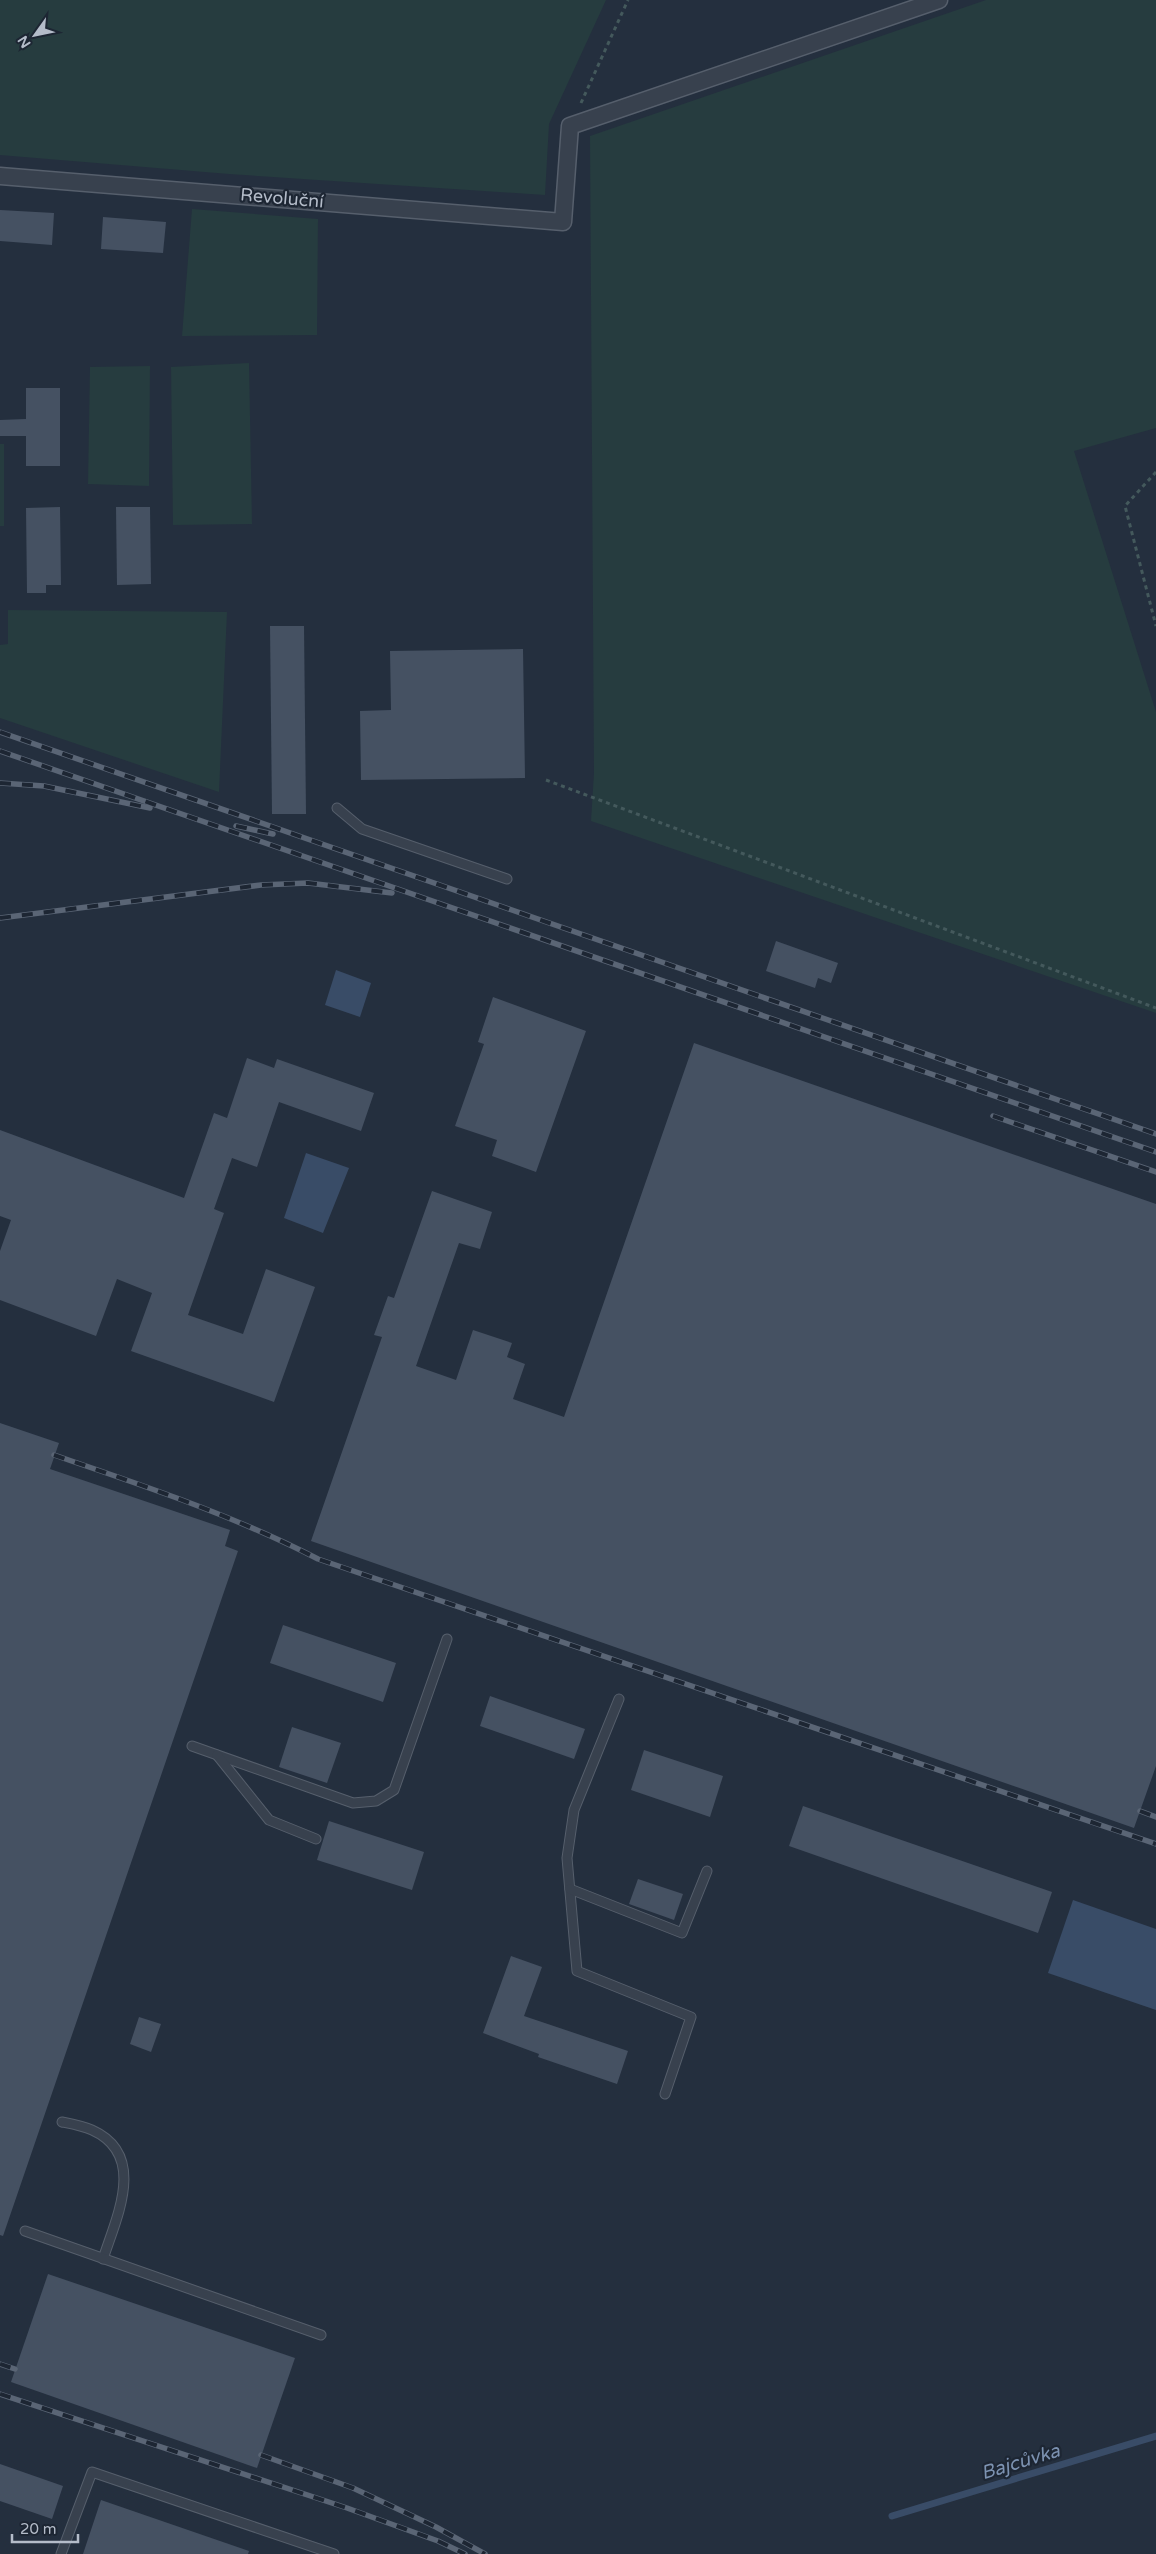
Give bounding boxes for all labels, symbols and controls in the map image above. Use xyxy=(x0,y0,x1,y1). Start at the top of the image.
north arrow xyxy=(10,10,60,60)
text: N xyxy=(14,32,35,51)
street label: Revoluční xyxy=(239,183,325,213)
water label: Bajcůvka xyxy=(978,2439,1064,2484)
scale bar xyxy=(12,2512,79,2544)
text: 20 m xyxy=(20,2520,57,2538)

